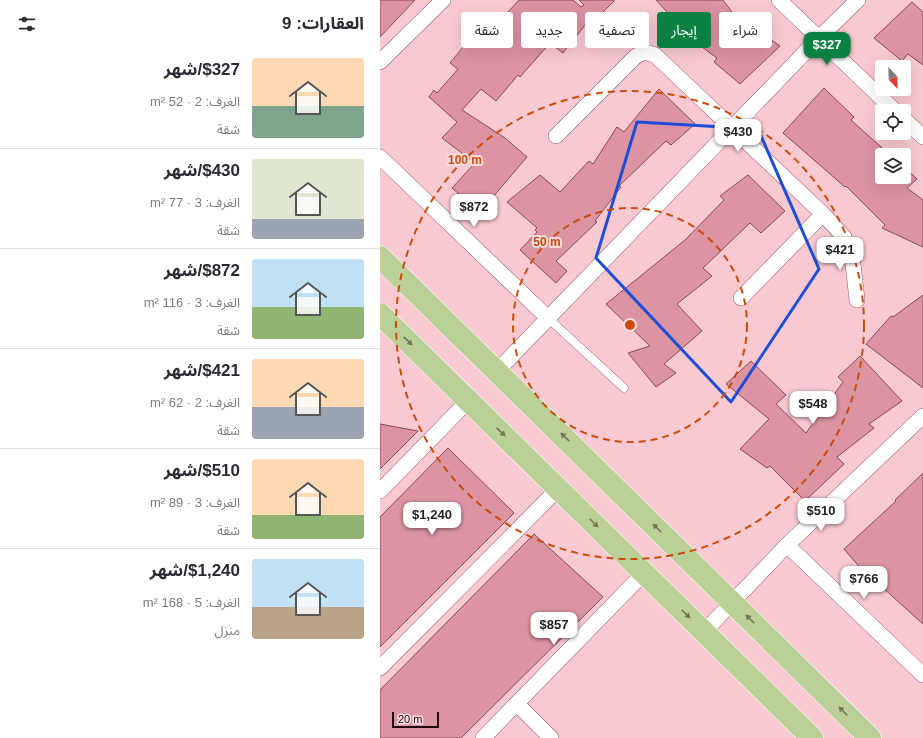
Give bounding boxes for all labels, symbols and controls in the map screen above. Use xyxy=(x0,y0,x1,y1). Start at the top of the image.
chip: شقة xyxy=(461,12,513,48)
chip: جديد xyxy=(521,12,577,48)
chip: تصفية xyxy=(585,12,649,48)
chip: إيجار xyxy=(657,12,711,48)
chip: شراء xyxy=(719,12,772,48)
icon: filters xyxy=(16,13,38,35)
text: العقارات: 9 xyxy=(282,14,364,33)
pin: $327 xyxy=(803,32,851,66)
text: $327 xyxy=(813,37,841,52)
text: $327/شهر xyxy=(164,60,240,79)
north arrow xyxy=(875,60,911,96)
map controls xyxy=(875,60,911,184)
icon: home xyxy=(284,74,332,122)
text: الغرف: 2 · 52 m² xyxy=(150,94,240,109)
button: locate xyxy=(875,104,911,140)
pin: $430 xyxy=(714,119,762,153)
text: شقة xyxy=(217,122,240,137)
text: $430 xyxy=(724,124,752,139)
button: layers xyxy=(875,148,911,184)
text: 100 m xyxy=(448,153,482,167)
text: $430/شهر xyxy=(164,161,240,180)
icon: home xyxy=(284,175,332,223)
pin: $872 xyxy=(450,194,498,228)
text: الغرف: 3 · 77 m² xyxy=(150,195,240,210)
text: $872 xyxy=(460,199,488,214)
text: شقة xyxy=(217,223,240,238)
text: 50 m xyxy=(533,235,561,249)
pin: $421 xyxy=(816,237,864,271)
text: $421 xyxy=(826,242,854,257)
text: $872/شهر xyxy=(164,261,240,280)
icon: home xyxy=(284,275,332,323)
text: الغرف: 3 · 116 m² xyxy=(144,295,240,310)
centre of rings xyxy=(623,318,637,332)
text: شقة xyxy=(217,323,240,338)
one-way arrow xyxy=(403,336,413,346)
text: $421/شهر xyxy=(164,361,240,380)
icon: home xyxy=(284,375,332,423)
pin: $548 xyxy=(789,391,837,425)
text: الغرف: 2 · 62 m² xyxy=(150,395,240,410)
text: $548 xyxy=(799,396,827,411)
text: شقة xyxy=(217,423,240,438)
one-way arrow xyxy=(496,427,506,437)
one-way arrow xyxy=(560,432,570,442)
text: $510/شهر xyxy=(164,461,240,480)
icon: home xyxy=(284,475,332,523)
text: الغرف: 3 · 89 m² xyxy=(150,495,240,510)
pin: $510 xyxy=(797,498,845,532)
pin: $1,240 xyxy=(399,502,465,536)
text: $510 xyxy=(807,503,835,518)
text: $1,240 xyxy=(412,507,452,522)
one-way arrow xyxy=(589,518,599,528)
text: شقة xyxy=(217,523,240,538)
one-way arrow xyxy=(652,523,662,533)
text: $1,240/شهر xyxy=(150,561,240,580)
pin: $766 xyxy=(840,566,888,600)
text: $766 xyxy=(850,571,878,586)
icon: home xyxy=(284,575,332,623)
text: الغرف: 5 · 168 m² xyxy=(143,595,240,610)
one-way arrow xyxy=(681,609,691,619)
pin: $857 xyxy=(530,612,578,646)
one-way arrow xyxy=(745,615,755,624)
text: $857 xyxy=(540,617,568,632)
text: منزل xyxy=(215,623,240,638)
one-way arrow xyxy=(838,706,848,716)
scale bar xyxy=(392,710,439,729)
text: 20 m xyxy=(398,713,422,725)

